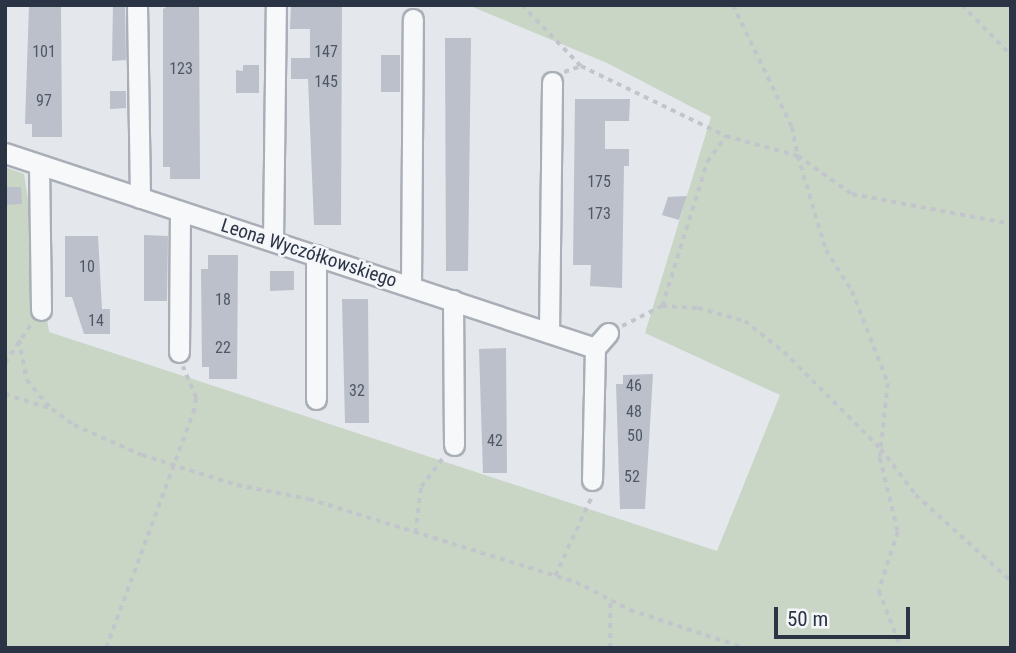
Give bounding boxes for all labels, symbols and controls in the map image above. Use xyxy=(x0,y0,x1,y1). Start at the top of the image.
house number: 101 xyxy=(32,42,56,62)
house number: 147 xyxy=(314,42,338,62)
house number: 123 xyxy=(169,59,193,79)
house number: 145 xyxy=(314,72,338,92)
house number: 97 xyxy=(36,91,52,111)
house number: 175 xyxy=(587,172,611,192)
house number: 173 xyxy=(587,204,611,224)
street label: Leona Wyczółkowskiego xyxy=(218,214,400,292)
house number: 10 xyxy=(79,257,95,277)
house number: 18 xyxy=(215,290,231,310)
house number: 14 xyxy=(88,311,104,331)
house number: 22 xyxy=(215,338,231,358)
house number: 46 xyxy=(626,376,642,396)
house number: 32 xyxy=(349,381,365,401)
house number: 48 xyxy=(626,402,642,422)
house number: 50 xyxy=(627,426,643,446)
house number: 42 xyxy=(487,431,503,451)
house number: 52 xyxy=(624,467,640,487)
scale bar xyxy=(778,594,914,638)
text: 50 m xyxy=(787,607,828,631)

